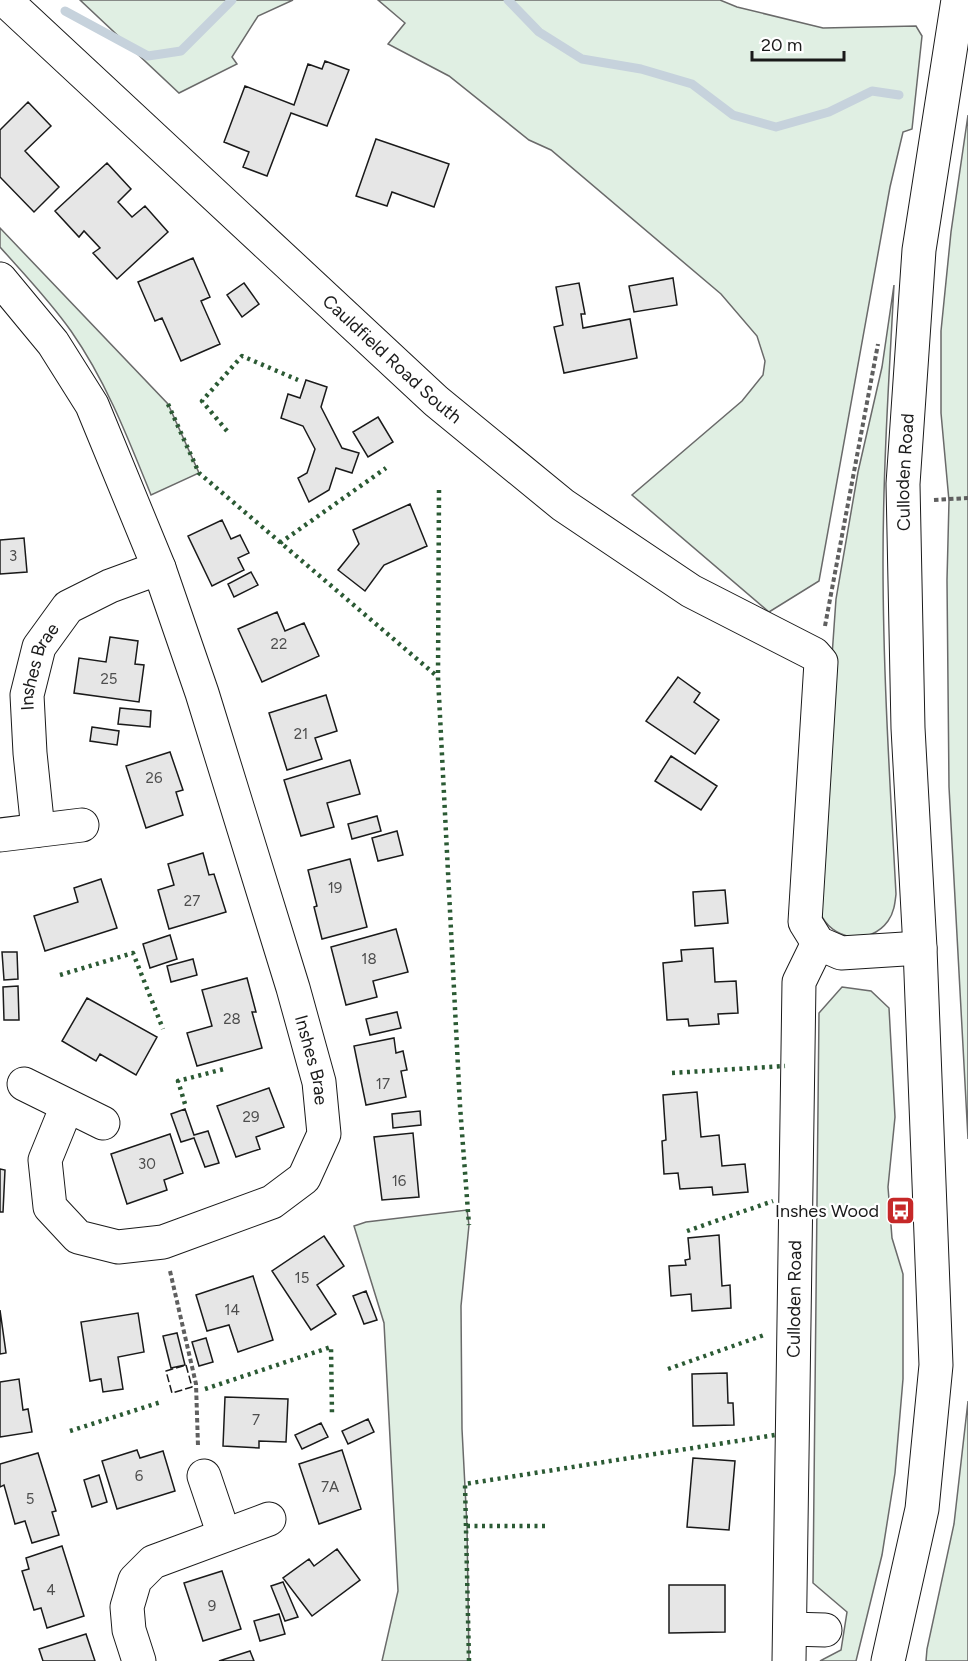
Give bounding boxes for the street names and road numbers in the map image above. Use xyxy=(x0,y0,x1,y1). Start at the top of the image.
street label: Cauldfield Road South xyxy=(318,290,466,428)
street label: Culloden Road xyxy=(892,413,919,531)
street label: Inshes Brae xyxy=(16,618,64,711)
street label: Inshes Brae xyxy=(290,1012,332,1106)
street label: Culloden Road xyxy=(782,1240,806,1358)

